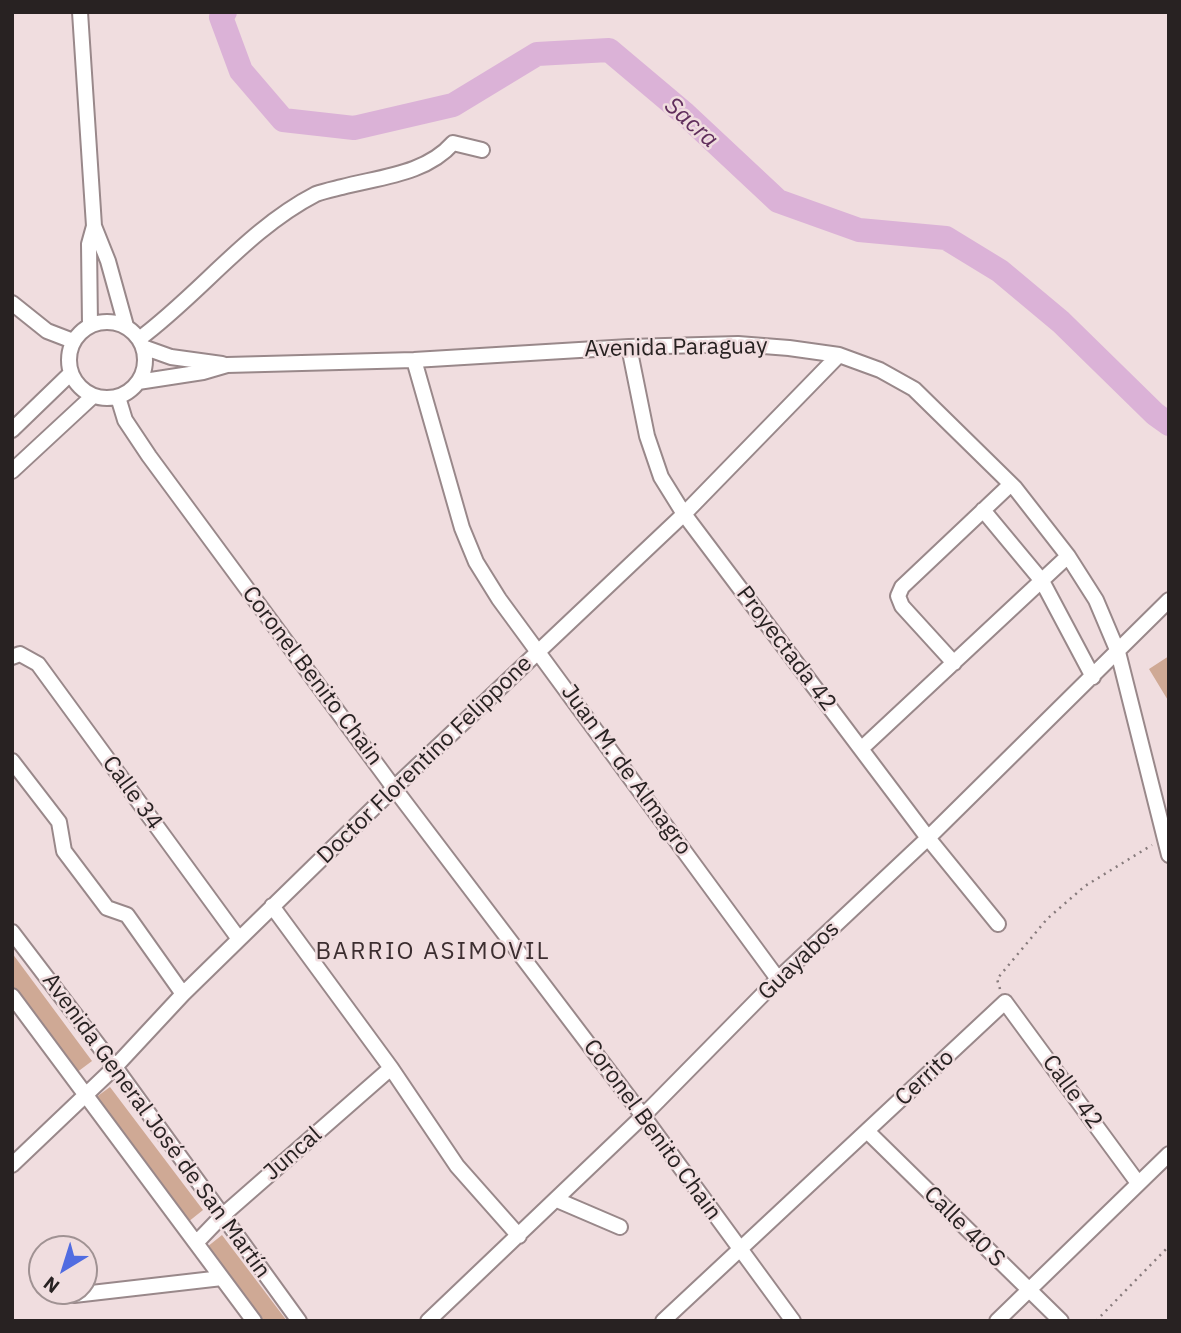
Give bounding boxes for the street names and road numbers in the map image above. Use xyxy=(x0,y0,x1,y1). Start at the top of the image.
street label: Avenida Paraguay xyxy=(584,333,768,363)
street label: Coronel Benito Chain xyxy=(236,581,388,771)
street label: Proyectada 42 xyxy=(730,581,842,717)
street label: Doctor Florentino Felippone xyxy=(312,650,538,870)
street label: Juan M. de Almagro xyxy=(555,679,697,861)
street label: Calle 34 xyxy=(96,751,168,835)
street label: Guayabos xyxy=(753,916,845,1006)
street label: Avenida General José de San Martín xyxy=(36,968,276,1284)
street label: Coronel Benito Chain xyxy=(577,1034,727,1226)
street label: Cerrito xyxy=(890,1044,960,1112)
street label: Calle 42 xyxy=(1036,1050,1108,1134)
street label: Juncal xyxy=(258,1121,328,1187)
street label: Calle 40 S xyxy=(918,1181,1010,1273)

